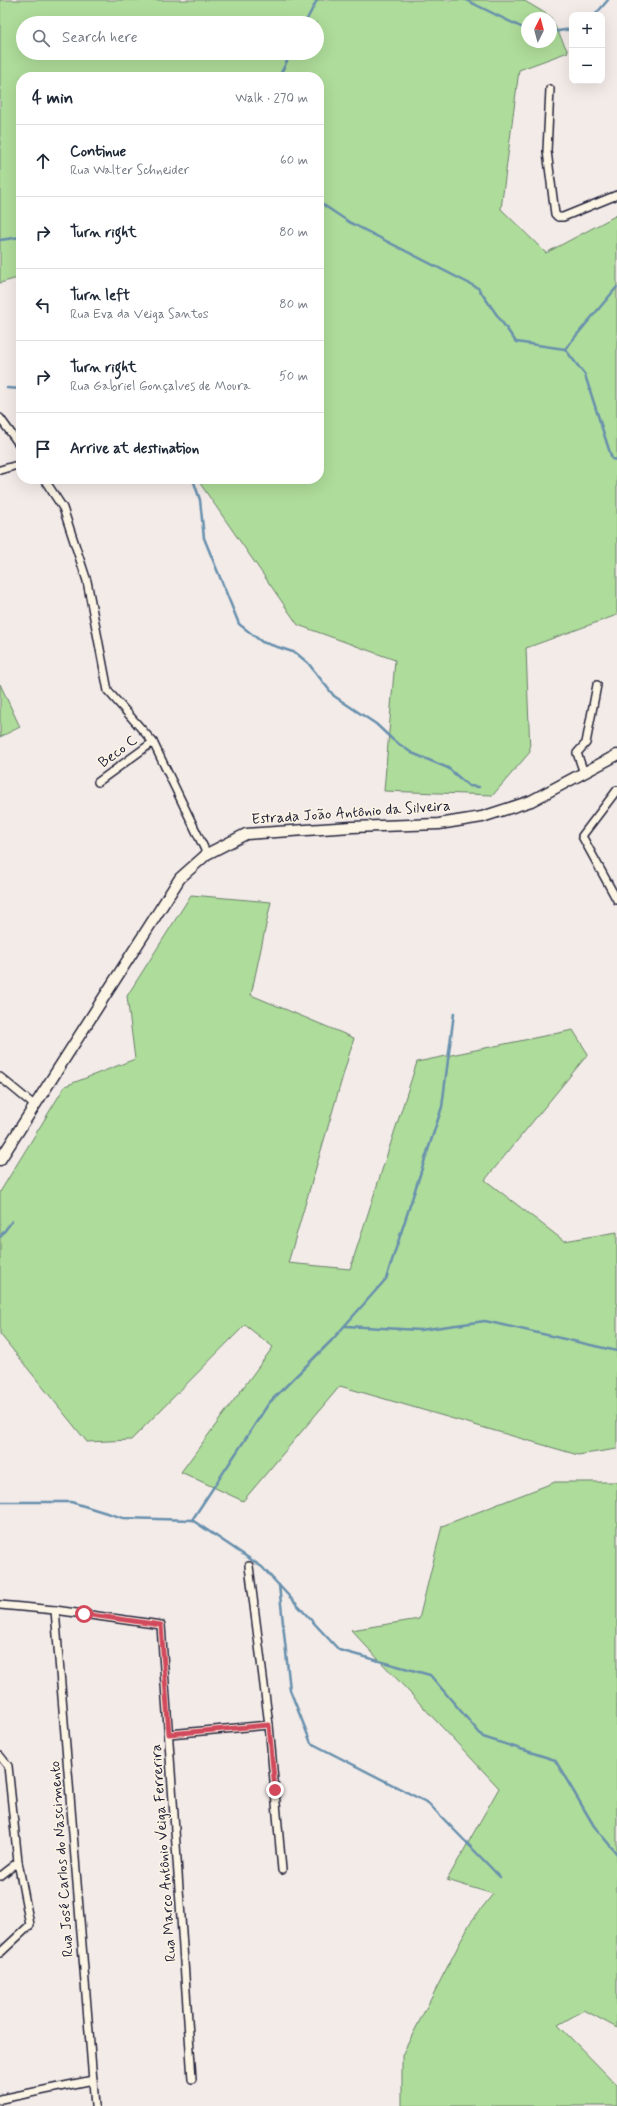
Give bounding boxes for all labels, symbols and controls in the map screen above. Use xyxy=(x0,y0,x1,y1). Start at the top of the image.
north arrow xyxy=(521,12,557,48)
map controls xyxy=(569,12,605,84)
button: + xyxy=(569,12,605,48)
search box xyxy=(16,16,324,60)
icon: search xyxy=(30,27,52,49)
text: Search here xyxy=(62,28,138,48)
button: − xyxy=(569,48,605,84)
text: 4 min xyxy=(32,87,73,109)
text: Walk · 270 m xyxy=(235,90,308,107)
text: Continue xyxy=(70,142,126,162)
icon: ahead xyxy=(32,150,54,172)
text: 60 m xyxy=(280,152,308,169)
text: Rua Walter Schneider xyxy=(70,162,189,179)
icon: right xyxy=(32,222,54,244)
text: Turn right xyxy=(70,223,137,243)
text: 80 m xyxy=(279,224,308,241)
text: Turn left xyxy=(70,286,130,306)
icon: left xyxy=(32,294,54,316)
text: 80 m xyxy=(279,296,308,313)
text: Rua Eva da Veiga Santos xyxy=(70,306,209,323)
text: Turn right xyxy=(70,358,137,378)
icon: right xyxy=(32,366,54,388)
text: 50 m xyxy=(279,368,308,385)
text: Rua Gabriel Gonçalves de Moura xyxy=(70,378,250,395)
icon: arrive xyxy=(32,438,54,460)
text: Arrive at destination xyxy=(70,439,199,459)
street label: Beco C xyxy=(94,731,142,773)
street label: Estrada João Antônio da Silveira xyxy=(251,796,452,830)
route start xyxy=(75,1605,93,1623)
street label: Rua Marco Antônio Veiga Ferrerira xyxy=(146,1743,182,1963)
street label: Rua José Carlos do Nascimento xyxy=(45,1760,79,1958)
route end xyxy=(266,1781,284,1799)

